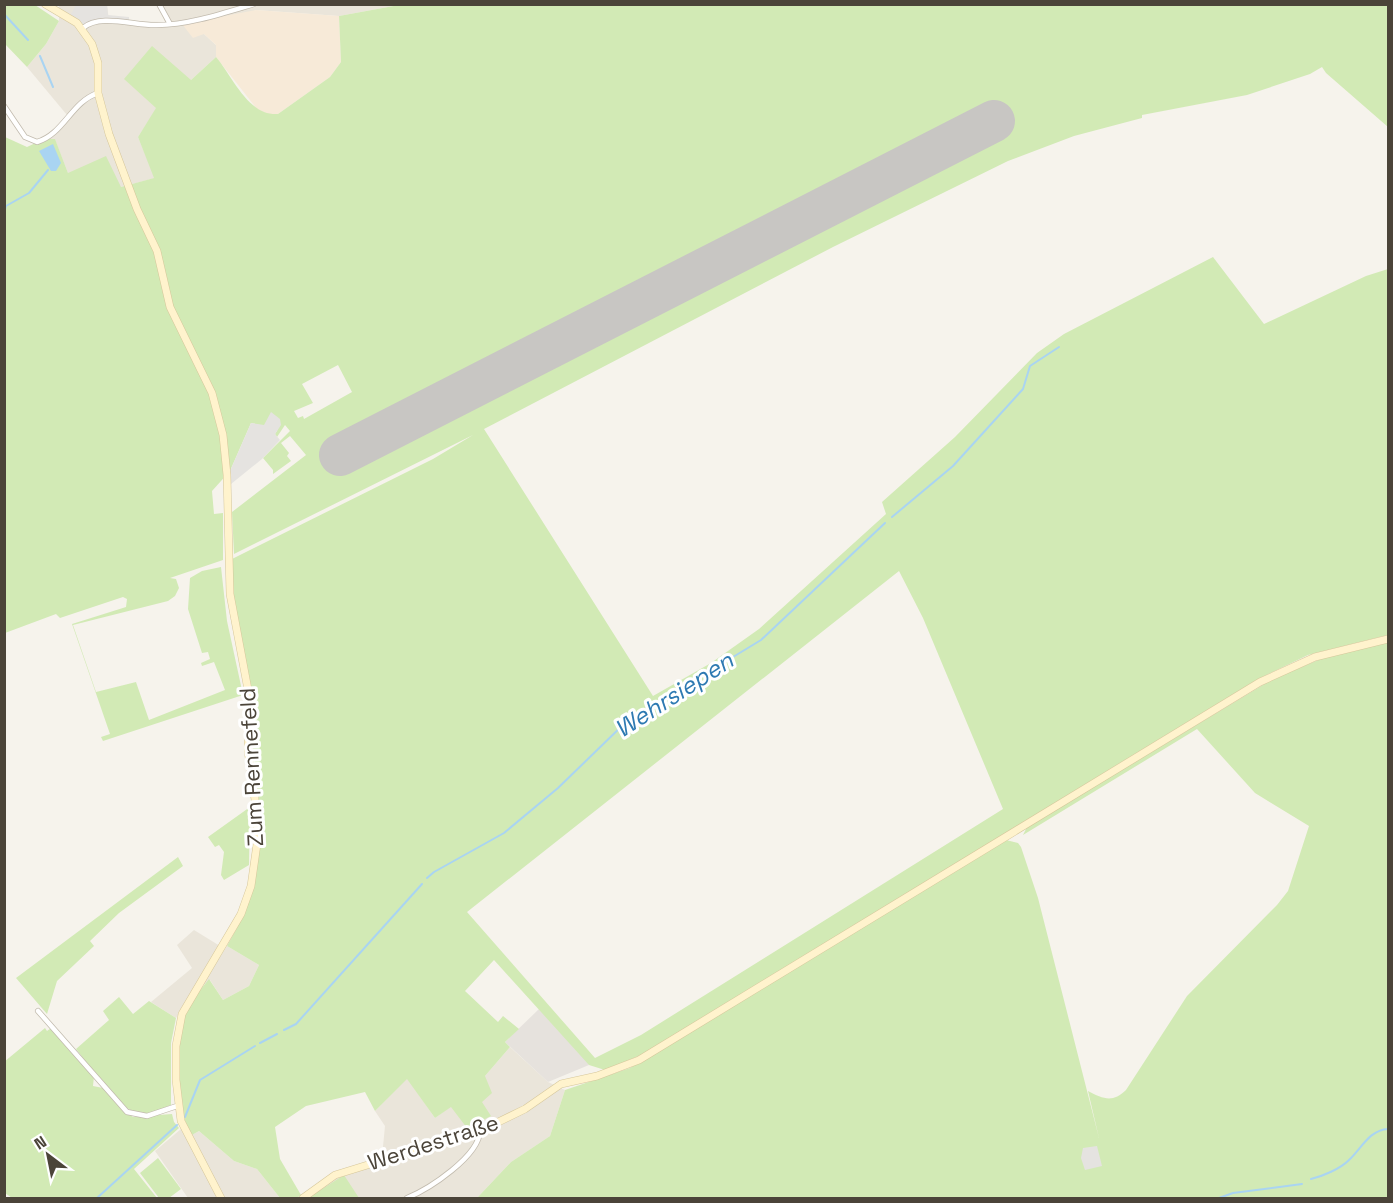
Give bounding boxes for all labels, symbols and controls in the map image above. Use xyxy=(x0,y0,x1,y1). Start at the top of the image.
water label: Wehrsiepen xyxy=(608,644,740,744)
street label: Zum Rennefeld xyxy=(233,687,269,847)
street label: Werdestraße xyxy=(364,1108,502,1176)
north arrow xyxy=(18,1125,78,1185)
text: N xyxy=(30,1131,50,1154)

